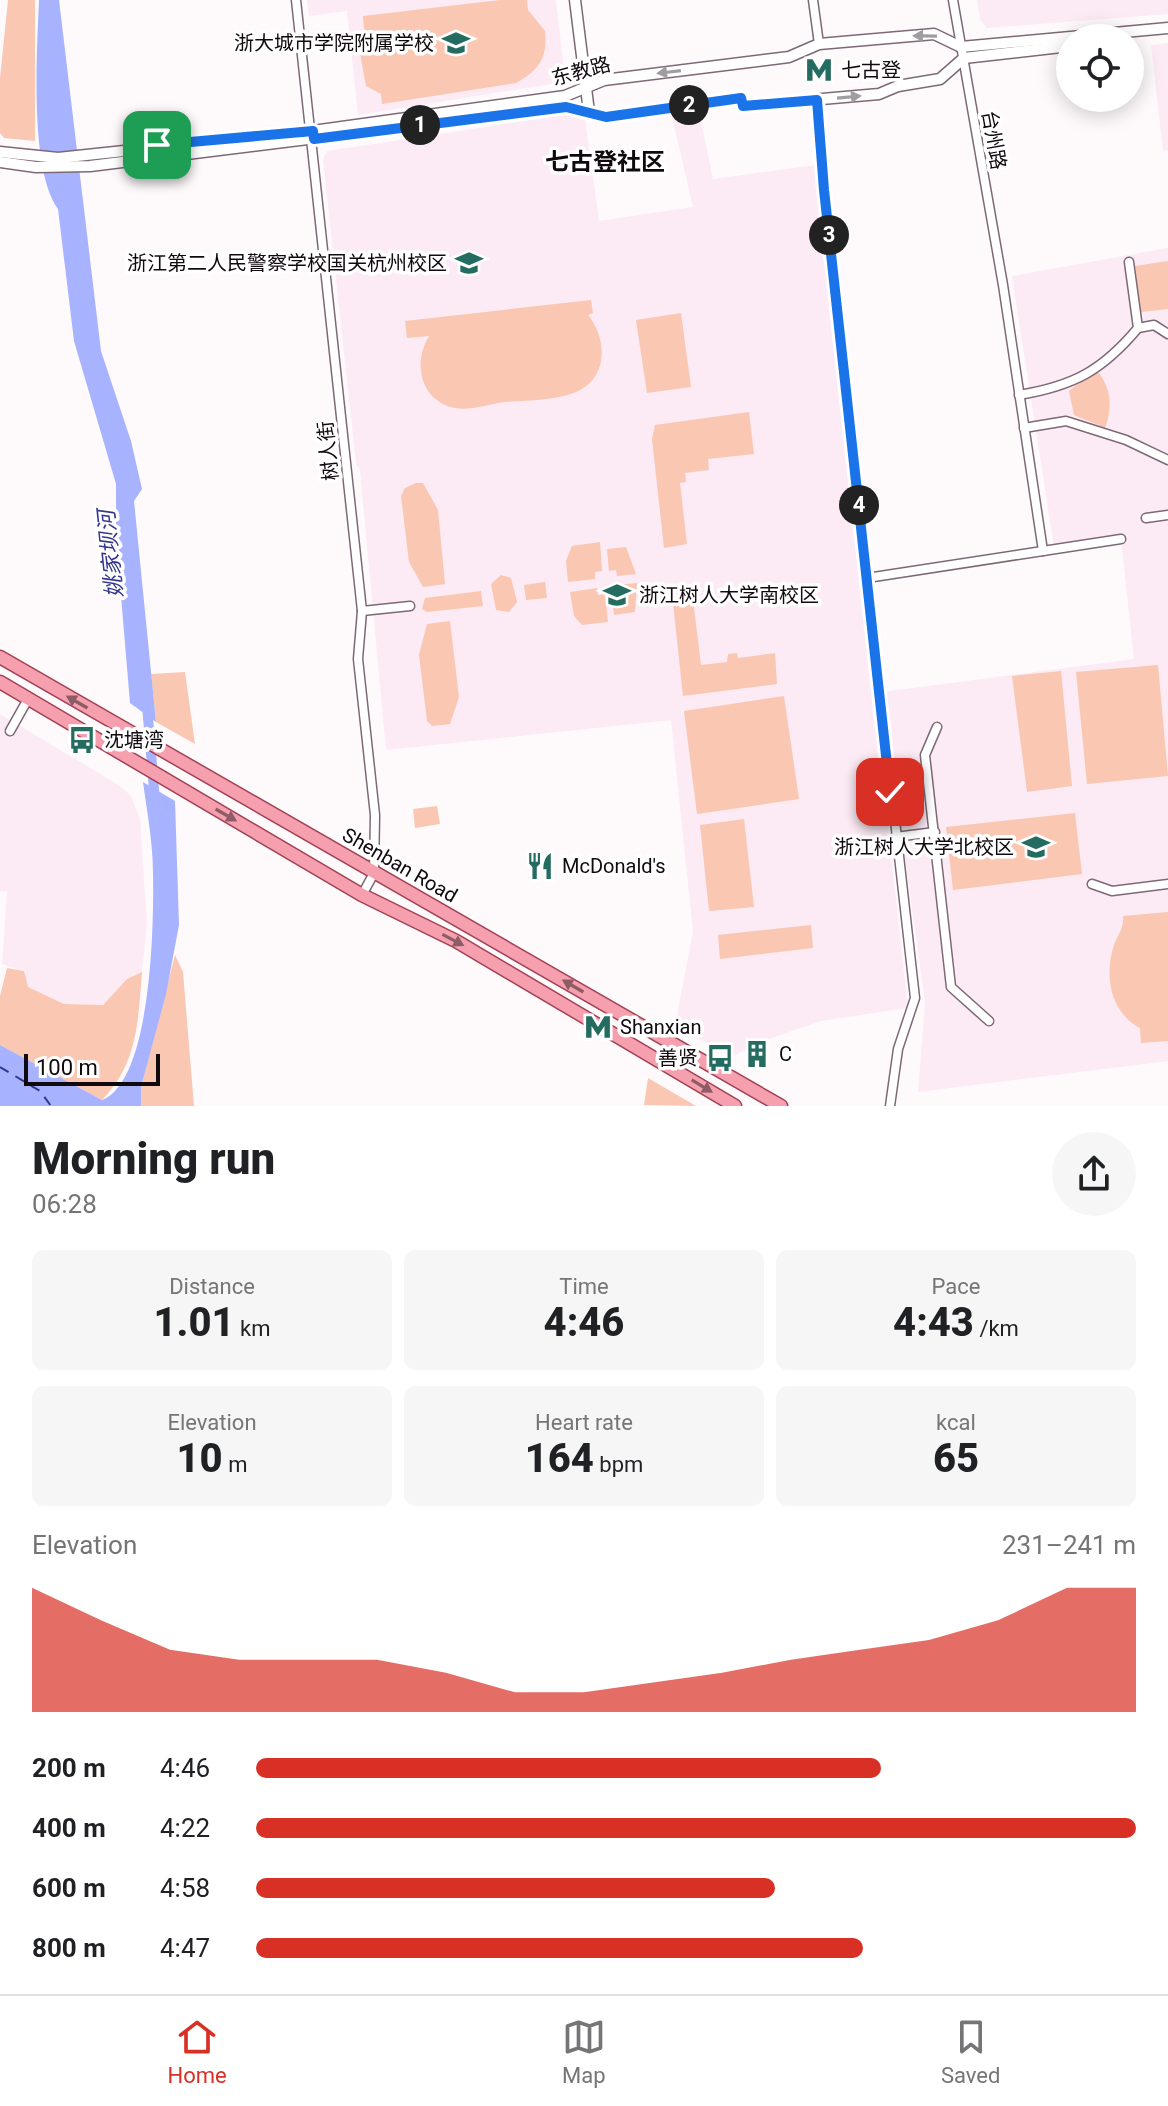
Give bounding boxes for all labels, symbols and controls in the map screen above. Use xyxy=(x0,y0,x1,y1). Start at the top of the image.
map controls xyxy=(1056,24,1144,112)
button: locate xyxy=(1056,24,1144,112)
school or university icon: 浙大城市学院附属学校 xyxy=(441,28,471,58)
one-way arrow xyxy=(912,30,938,43)
place label: 浙大城市学院附属学校 xyxy=(234,31,434,55)
street label: 东教路 xyxy=(549,52,613,90)
metro station icon: 七古登 xyxy=(804,55,834,85)
place label: 七古登 xyxy=(841,58,901,82)
one-way arrow xyxy=(657,66,682,79)
pin: 2 xyxy=(669,85,709,125)
one-way arrow xyxy=(837,91,862,104)
text: 2 xyxy=(683,92,695,117)
pin: 1 xyxy=(400,105,440,145)
street label: 台州路 xyxy=(977,108,1011,172)
pin xyxy=(123,111,191,179)
text: 1 xyxy=(414,112,426,137)
icon: arrive xyxy=(135,123,179,167)
district label: 七古登社区 xyxy=(545,148,665,176)
pin: 3 xyxy=(809,215,849,255)
text: 3 xyxy=(823,222,835,247)
school or university icon: 浙江第二人民警察学校国关杭州校区 xyxy=(454,248,484,278)
place label: 浙江第二人民警察学校国关杭州校区 xyxy=(127,251,447,275)
street label: 树人街 xyxy=(313,420,343,482)
pin: 4 xyxy=(839,485,879,525)
text: 4 xyxy=(853,492,865,517)
water label: 姚家坝河 xyxy=(93,505,128,599)
school or university icon: 浙江树人大学南校区 xyxy=(602,580,632,610)
place label: 浙江树人大学南校区 xyxy=(639,583,819,607)
one-way arrow xyxy=(66,695,88,709)
bus stop icon: 沈塘湾 xyxy=(67,725,97,755)
place label: 沈塘湾 xyxy=(104,728,164,752)
pin xyxy=(856,758,924,826)
icon: check xyxy=(868,770,912,814)
one-way arrow xyxy=(215,808,237,822)
street label: Shenban Road xyxy=(338,822,462,908)
school or university icon: 浙江树人大学北校区 xyxy=(1021,832,1051,862)
place label: 浙江树人大学北校区 xyxy=(834,835,1014,859)
restaurant icon: McDonald's xyxy=(525,851,555,881)
place label: McDonald's xyxy=(562,854,666,878)
one-way arrow xyxy=(442,934,465,947)
one-way arrow xyxy=(562,980,584,994)
metro station icon: Shanxian xyxy=(583,1012,613,1042)
place label: Shanxian xyxy=(620,1015,702,1039)
building icon: C xyxy=(742,1039,772,1069)
place label: C xyxy=(779,1042,792,1066)
bus stop icon: 善贤 xyxy=(705,1043,735,1073)
place label: 善贤 xyxy=(658,1046,698,1070)
scale bar xyxy=(24,1050,160,1086)
text: 100 m xyxy=(36,1055,98,1080)
one-way arrow xyxy=(691,1079,713,1093)
button: share xyxy=(1052,1132,1136,1216)
text: Morning run xyxy=(32,1133,275,1185)
text: 06:28 xyxy=(32,1189,97,1219)
text: Distance xyxy=(169,1274,255,1299)
text: Time xyxy=(559,1274,609,1299)
text: Pace xyxy=(932,1274,980,1299)
text: 1.01 xyxy=(154,1299,235,1346)
text: 4:46 xyxy=(544,1299,624,1346)
text: 4:43 xyxy=(893,1299,974,1346)
text: km xyxy=(235,1316,270,1341)
text: /km xyxy=(974,1316,1019,1341)
text: Elevation xyxy=(167,1410,257,1435)
text: Heart rate xyxy=(535,1410,633,1435)
text: kcal xyxy=(936,1410,976,1435)
text: 10 xyxy=(177,1435,223,1482)
text: 164 xyxy=(525,1435,594,1482)
text: 65 xyxy=(933,1435,979,1482)
text: m xyxy=(223,1452,247,1477)
text: bpm xyxy=(594,1452,643,1477)
text: Elevation xyxy=(32,1530,137,1560)
text: 231–241 m xyxy=(1002,1530,1136,1560)
text: 200 m xyxy=(32,1753,106,1783)
text: 4:46 xyxy=(160,1753,210,1783)
text: 400 m xyxy=(32,1813,106,1843)
text: 4:22 xyxy=(160,1813,210,1843)
text: 600 m xyxy=(32,1873,106,1903)
text: 4:58 xyxy=(160,1873,210,1903)
text: 800 m xyxy=(32,1933,106,1963)
text: 4:47 xyxy=(160,1933,210,1963)
tab: Home xyxy=(168,2015,227,2088)
tab: Map xyxy=(562,2015,606,2088)
tab: Saved xyxy=(941,2015,1000,2088)

